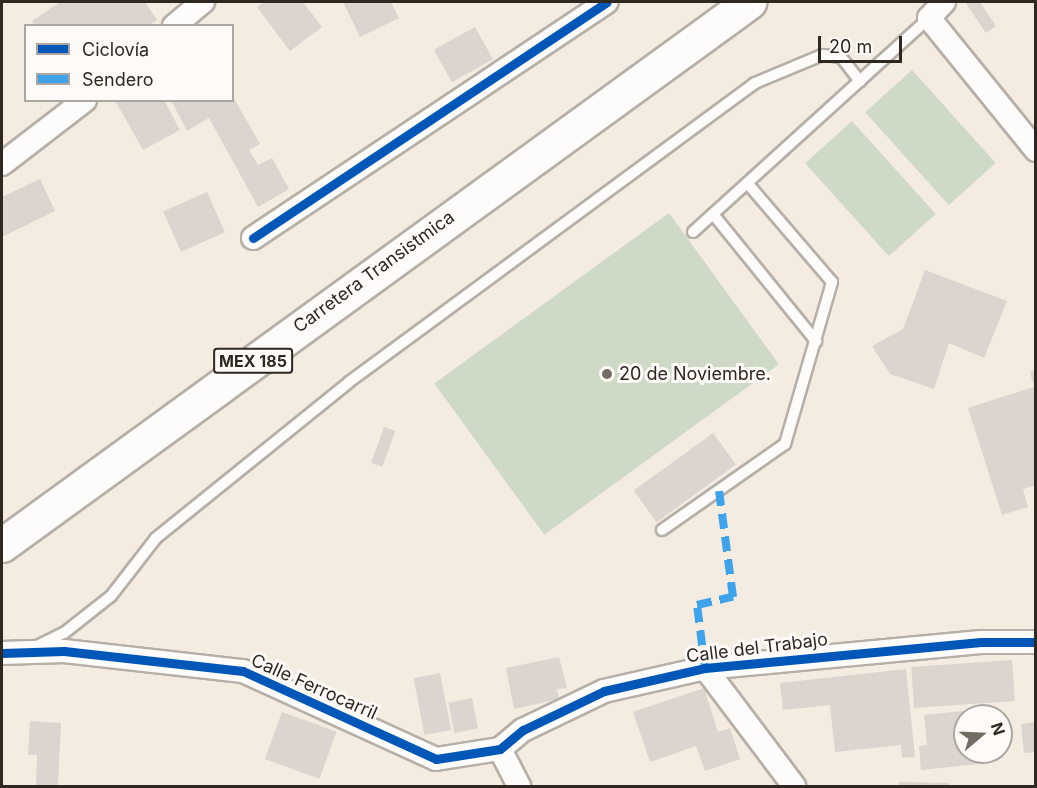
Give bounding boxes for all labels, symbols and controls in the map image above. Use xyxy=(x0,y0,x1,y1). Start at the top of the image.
legend xyxy=(24,24,234,102)
scale bar xyxy=(821,24,905,62)
text: 20 m xyxy=(829,36,872,57)
text: Ciclovía xyxy=(82,39,149,60)
text: Sendero xyxy=(82,69,153,90)
street label: Carretera Transistmica xyxy=(289,206,459,338)
road number: MEX 185 xyxy=(212,348,294,374)
place label: 20 de Noviembre. xyxy=(619,363,771,385)
marker: 20 de Noviembre. xyxy=(600,367,614,381)
street label: Calle del Trabajo xyxy=(685,629,829,667)
street label: Calle Ferrocarril xyxy=(248,650,380,724)
north arrow xyxy=(953,704,1013,764)
text: N xyxy=(987,720,1010,738)

